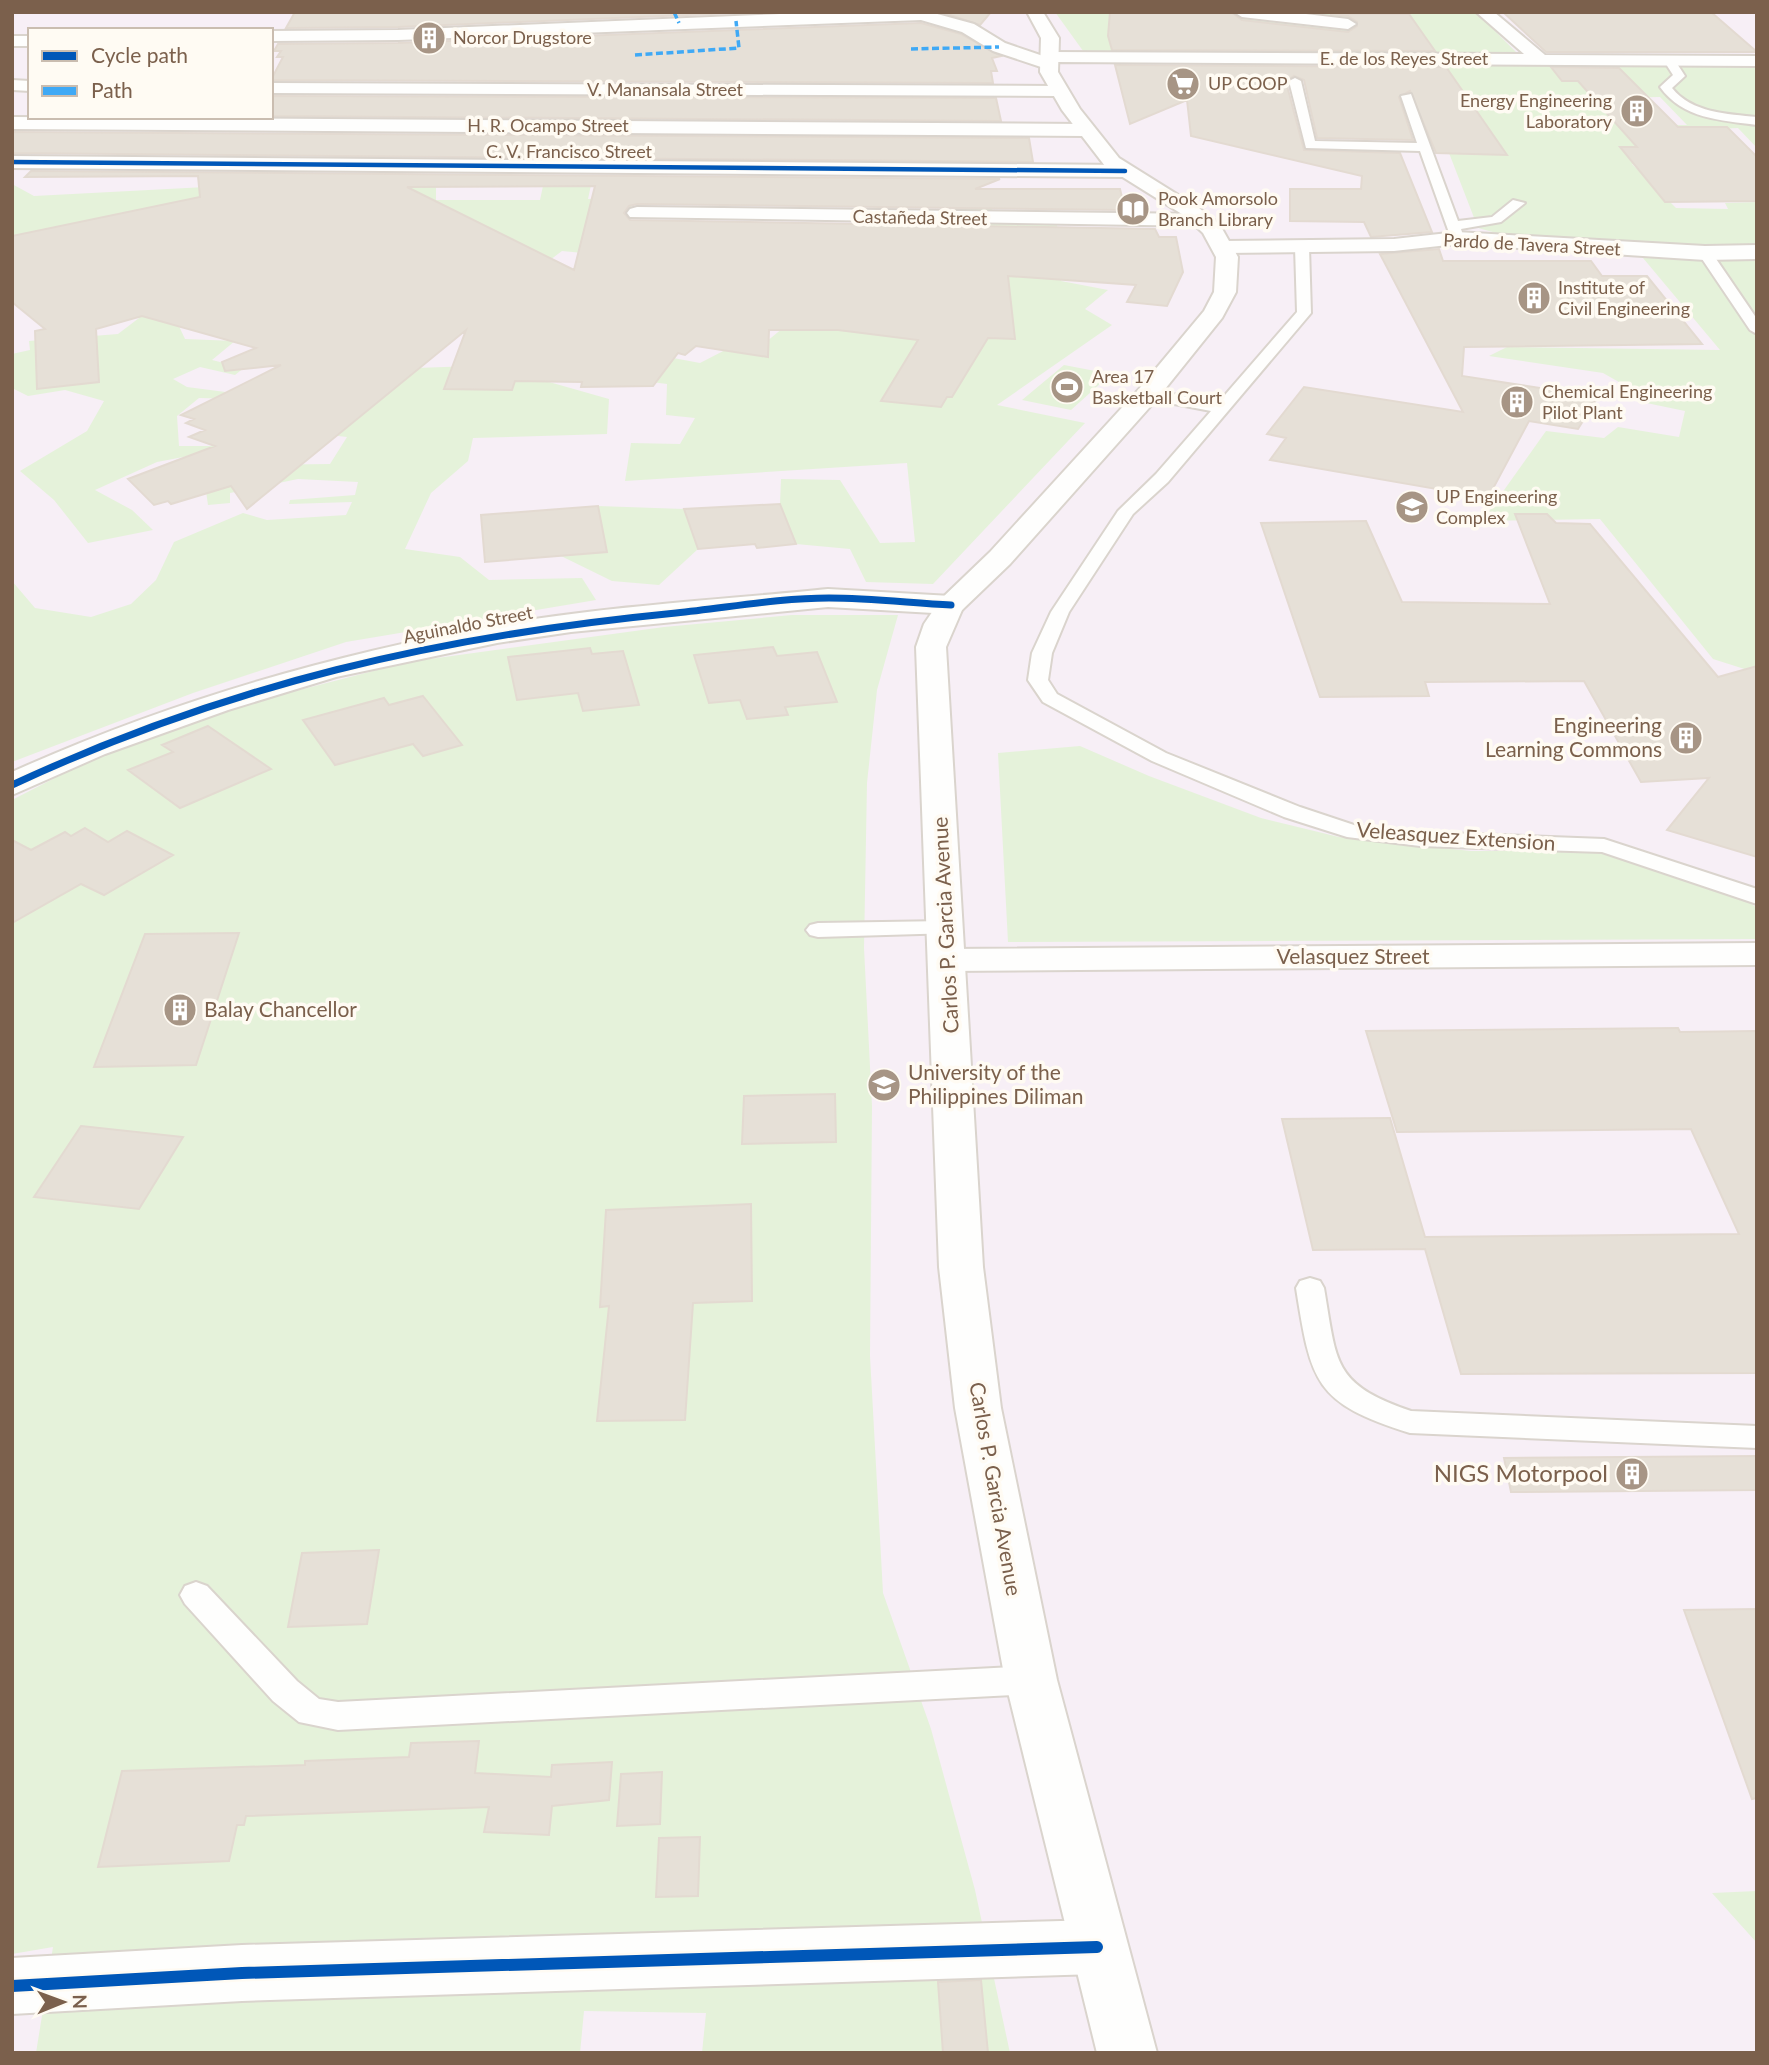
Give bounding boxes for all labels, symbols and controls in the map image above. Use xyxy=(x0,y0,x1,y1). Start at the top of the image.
building icon: Norcor Drugstore xyxy=(410,19,448,57)
place label: Norcor Drugstore xyxy=(453,26,592,48)
legend xyxy=(28,28,273,119)
text: Cycle path xyxy=(91,42,188,67)
street label: E. de los Reyes Street xyxy=(1320,47,1489,69)
supermarket icon: UP COOP xyxy=(1164,65,1202,103)
place label: UP COOP xyxy=(1208,72,1288,94)
text: Path xyxy=(91,77,133,102)
street label: V. Manansala Street xyxy=(587,78,744,100)
place label: Energy Engineering Laboratory xyxy=(1460,89,1613,132)
building icon: Energy Engineering Laboratory xyxy=(1618,92,1656,130)
street label: H. R. Ocampo Street xyxy=(467,114,629,136)
street label: C. V. Francisco Street xyxy=(486,140,653,162)
place label: Pook Amorsolo Branch Library xyxy=(1158,187,1278,230)
library icon: Pook Amorsolo Branch Library xyxy=(1114,190,1152,228)
street label: Castañeda Street xyxy=(852,205,988,229)
street label: Pardo de Tavera Street xyxy=(1443,228,1622,260)
place label: Institute of Civil Engineering xyxy=(1558,276,1690,319)
building icon: Institute of Civil Engineering xyxy=(1515,279,1553,317)
place label: Area 17 Basketball Court xyxy=(1092,365,1223,408)
sports icon: Area 17 Basketball Court xyxy=(1048,368,1086,406)
place label: Chemical Engineering Pilot Plant xyxy=(1542,380,1712,423)
building icon: Chemical Engineering Pilot Plant xyxy=(1498,383,1536,421)
place label: UP Engineering Complex xyxy=(1436,485,1557,528)
school or university icon: UP Engineering Complex xyxy=(1393,488,1431,526)
street label: Aguinaldo Street xyxy=(401,601,535,647)
place label: Engineering Learning Commons xyxy=(1485,712,1662,761)
building icon: Engineering Learning Commons xyxy=(1667,719,1705,757)
street label: Carlos P. Garcia Avenue xyxy=(926,816,963,1034)
street label: Veleasquez Extension xyxy=(1356,816,1556,855)
street label: Velasquez Street xyxy=(1277,943,1430,968)
building icon: Balay Chancellor xyxy=(161,991,199,1029)
place label: Balay Chancellor xyxy=(204,996,357,1021)
place label: University of the Philippines Diliman xyxy=(908,1059,1083,1108)
school or university icon: University of the Philippines Diliman xyxy=(865,1066,903,1104)
street label: Carlos P. Garcia Avenue xyxy=(965,1380,1028,1598)
building icon: NIGS Motorpool xyxy=(1613,1455,1651,1493)
place label: NIGS Motorpool xyxy=(1434,1458,1608,1487)
north arrow xyxy=(28,1967,98,2037)
text: N xyxy=(69,1994,92,2009)

